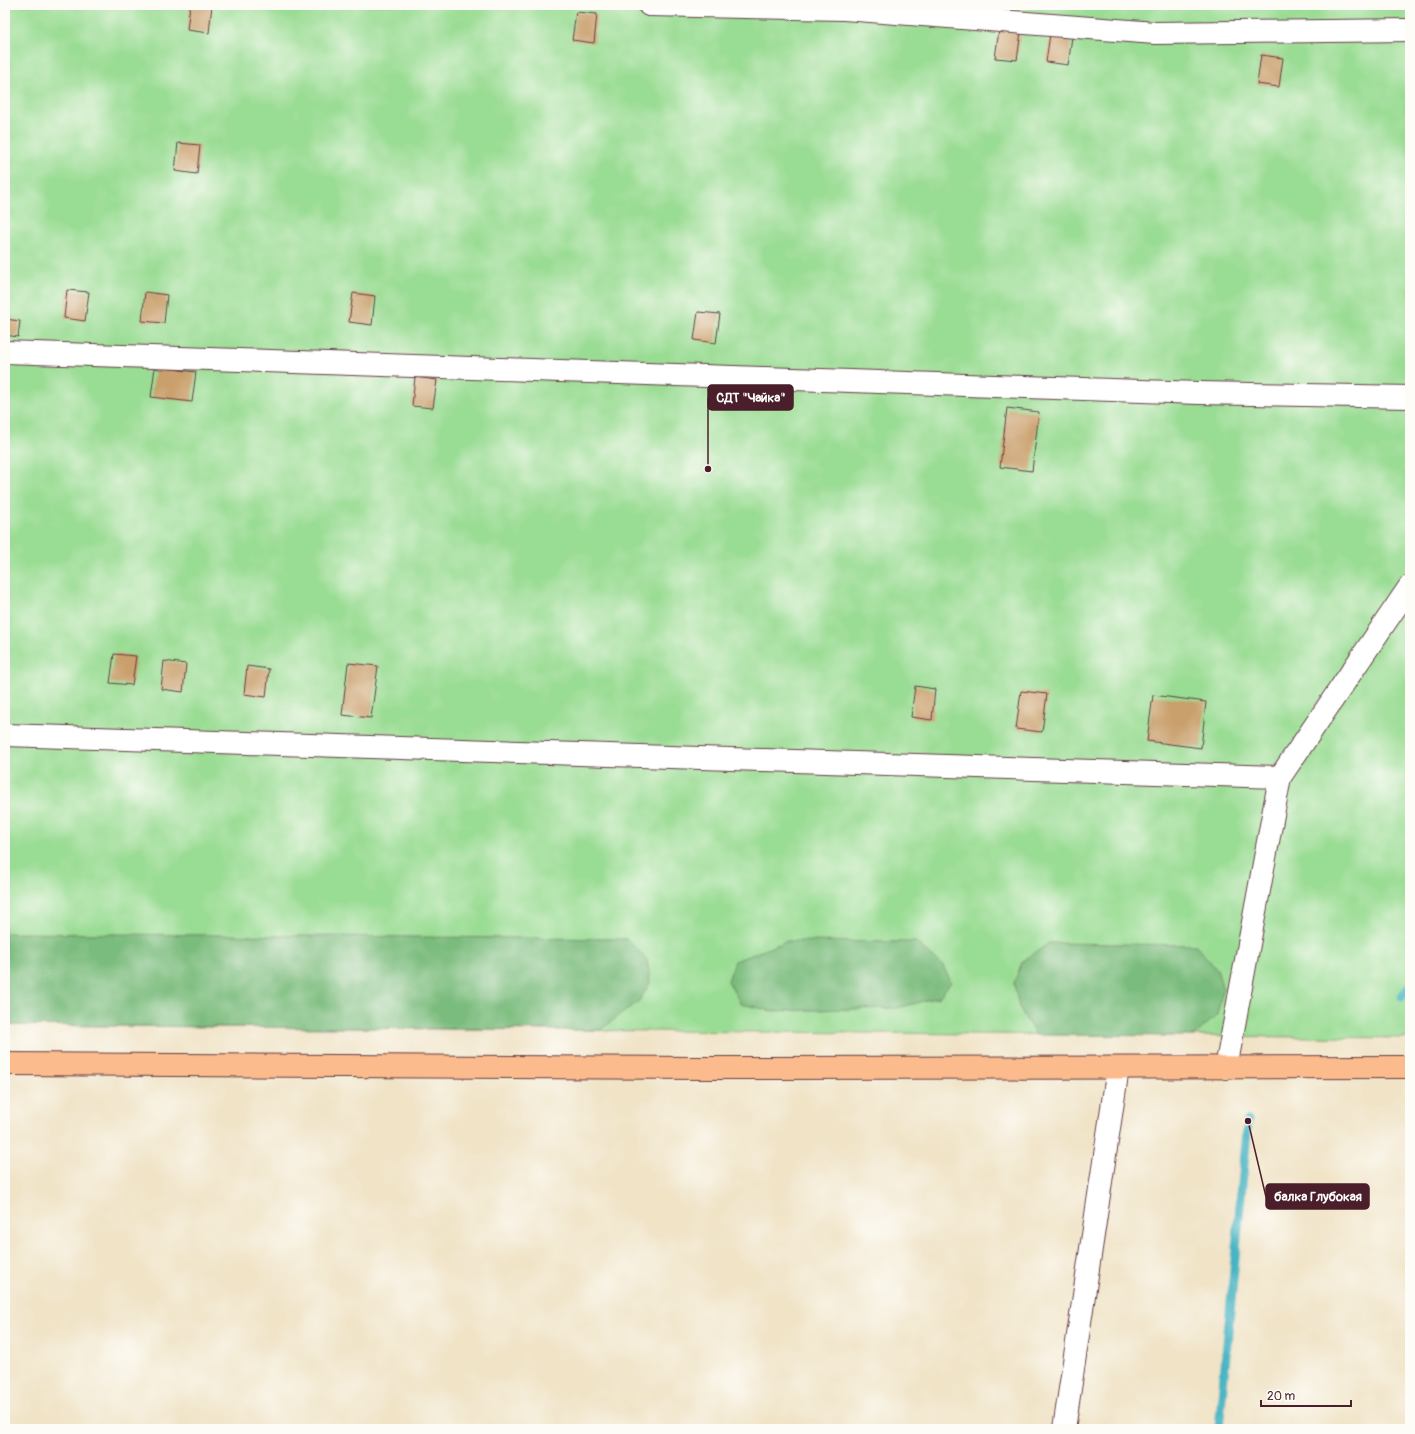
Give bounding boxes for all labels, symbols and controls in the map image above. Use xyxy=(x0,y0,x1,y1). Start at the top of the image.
callout: СДТ "Чайка" xyxy=(708,385,793,410)
text: СДТ "Чайка" xyxy=(716,390,786,406)
callout: балка Глубокая xyxy=(1266,1184,1369,1209)
text: балка Глубокая xyxy=(1274,1189,1362,1205)
scale bar xyxy=(1261,1382,1351,1408)
text: 20 m xyxy=(1267,1389,1296,1404)

